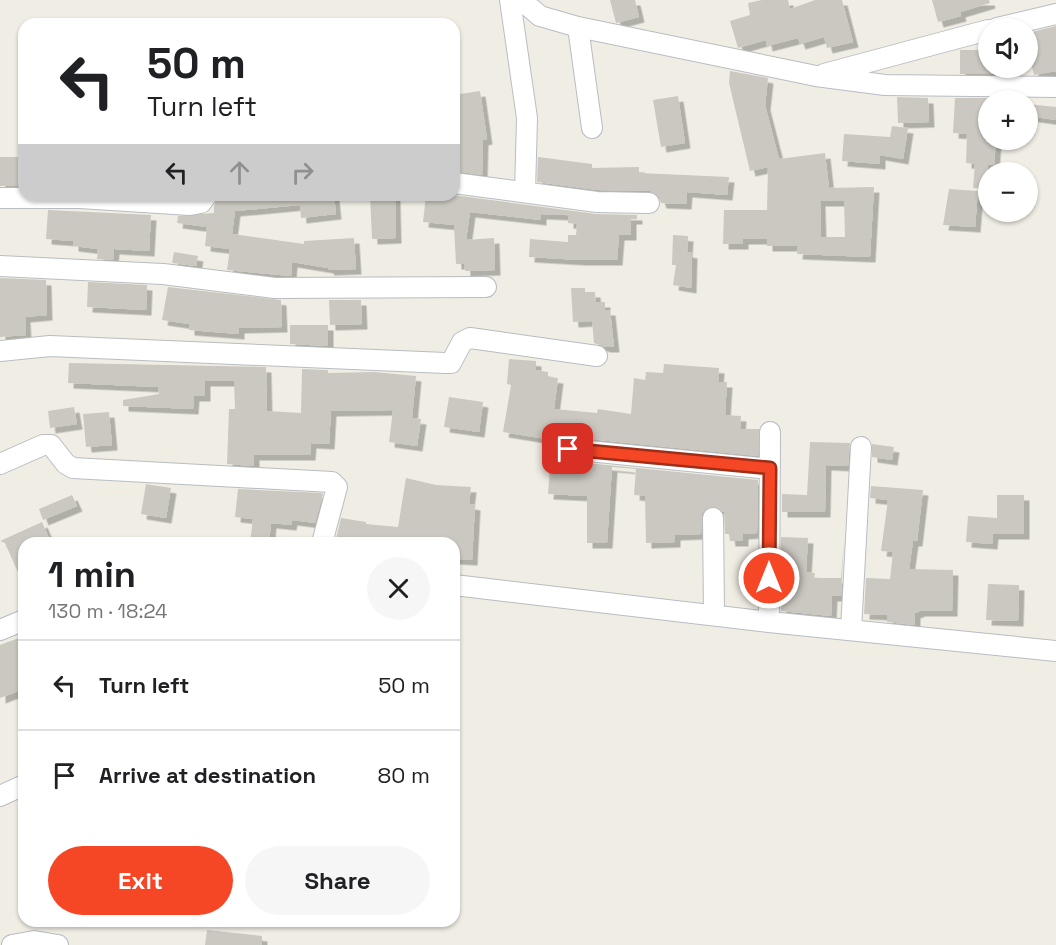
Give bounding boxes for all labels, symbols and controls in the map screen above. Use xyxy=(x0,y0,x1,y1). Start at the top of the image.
map controls xyxy=(978,18,1038,222)
button: sound xyxy=(978,18,1038,78)
text: 50 m xyxy=(147,37,246,90)
icon: left xyxy=(48,42,126,120)
text: Turn left xyxy=(147,89,257,124)
button: + xyxy=(978,90,1038,150)
icon: left xyxy=(160,156,193,189)
icon: ahead xyxy=(223,156,256,189)
icon: right xyxy=(286,156,319,189)
button: − xyxy=(978,162,1038,222)
pin xyxy=(542,423,593,474)
icon: arrive xyxy=(551,432,584,465)
position arrow xyxy=(737,546,801,610)
text: 1 min xyxy=(48,552,136,598)
button: close xyxy=(367,557,430,620)
text: 130 m · 18:24 xyxy=(48,598,167,624)
icon: left xyxy=(48,669,81,702)
text: Turn left xyxy=(99,671,189,699)
text: 50 m xyxy=(378,671,430,699)
icon: arrive xyxy=(48,759,81,792)
text: Arrive at destination xyxy=(99,761,316,789)
text: 80 m xyxy=(378,761,430,789)
button: Exit xyxy=(48,846,233,915)
button: Share xyxy=(245,846,430,915)

